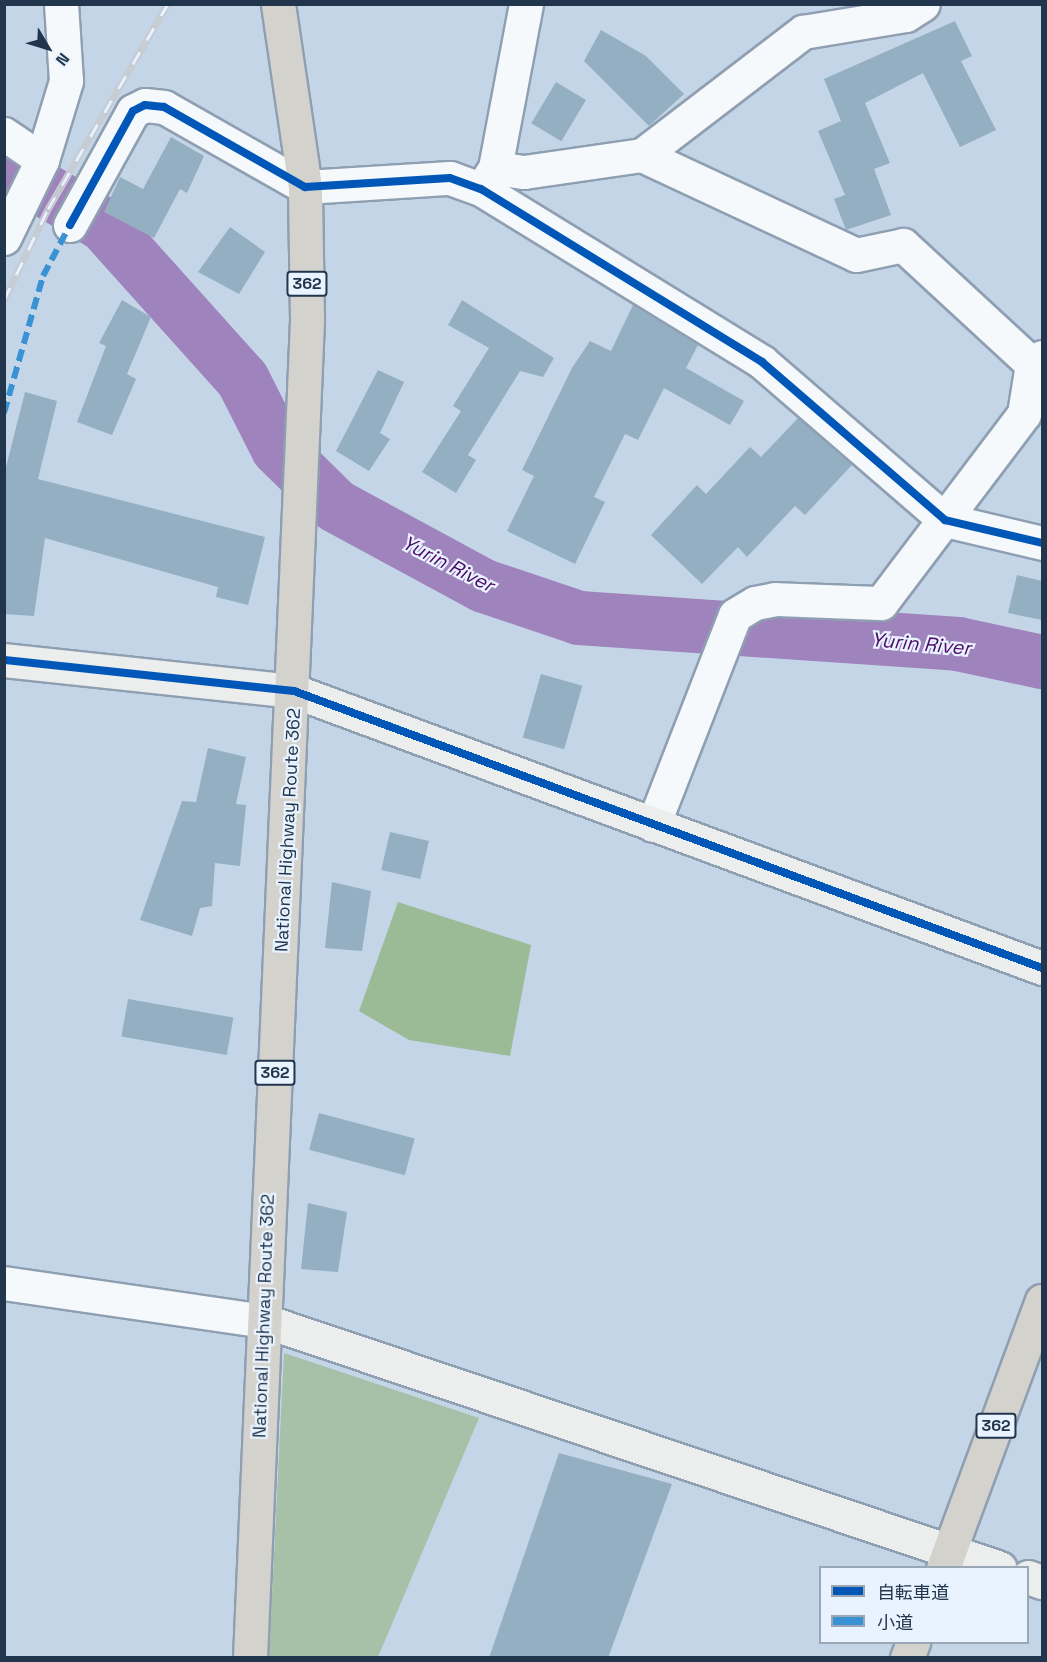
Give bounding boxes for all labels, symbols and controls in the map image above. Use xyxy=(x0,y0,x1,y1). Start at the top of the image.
north arrow xyxy=(18,18,78,78)
text: N xyxy=(51,49,74,70)
road number: 362 xyxy=(286,271,328,297)
water label: Yurin River xyxy=(398,531,498,597)
water label: Yurin River xyxy=(870,628,972,660)
street label: National Highway Route 362 xyxy=(271,708,305,952)
road number: 362 xyxy=(254,1060,296,1086)
street label: National Highway Route 362 xyxy=(249,1194,279,1438)
road number: 362 xyxy=(975,1413,1017,1439)
legend xyxy=(819,1566,1029,1644)
text: 自転車道 xyxy=(877,1581,949,1604)
text: 小道 xyxy=(877,1611,913,1634)

